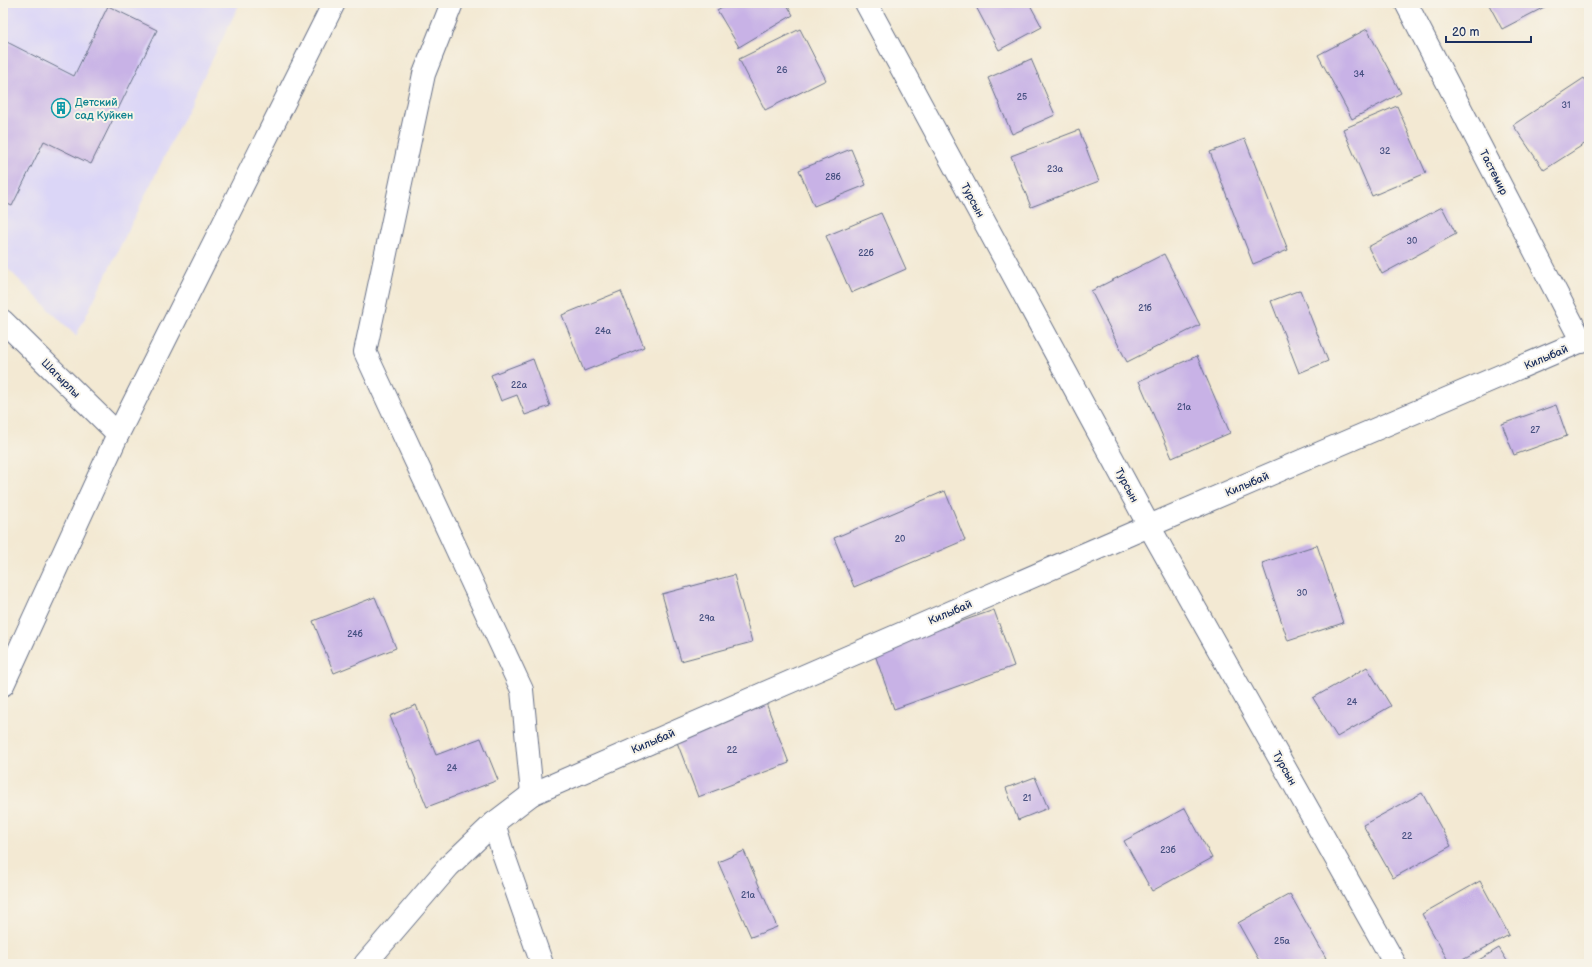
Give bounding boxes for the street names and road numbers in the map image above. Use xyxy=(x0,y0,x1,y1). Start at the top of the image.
street label: Тастемир xyxy=(1477,147,1511,198)
street label: Турсын xyxy=(958,181,987,220)
street label: Килыбай xyxy=(1522,342,1570,372)
street label: Шагырлы xyxy=(39,356,83,401)
street label: Турсын xyxy=(1112,466,1141,505)
street label: Килыбай xyxy=(1223,469,1271,499)
street label: Килыбай xyxy=(926,597,974,627)
street label: Килыбай xyxy=(629,726,677,756)
street label: Турсын xyxy=(1270,749,1299,788)

